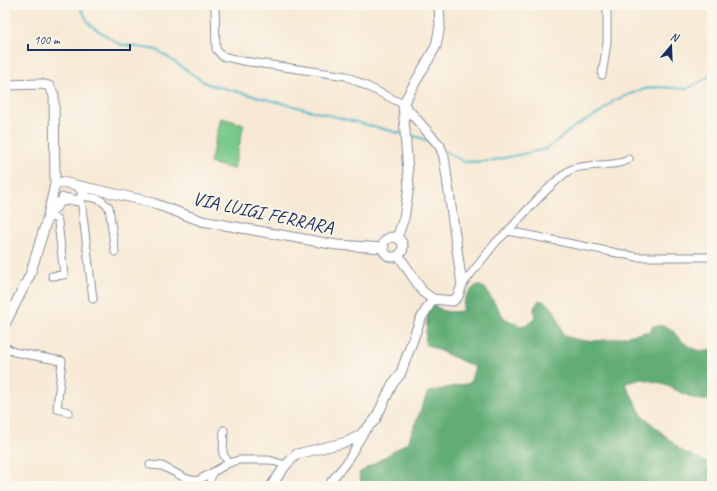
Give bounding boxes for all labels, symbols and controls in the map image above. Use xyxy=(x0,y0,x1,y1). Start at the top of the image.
scale bar xyxy=(28,26,130,52)
north arrow xyxy=(651,26,691,66)
text: N xyxy=(669,29,682,45)
text: 100 m xyxy=(34,32,61,48)
street label: VIA LUIGI FERRARA xyxy=(191,186,336,240)

